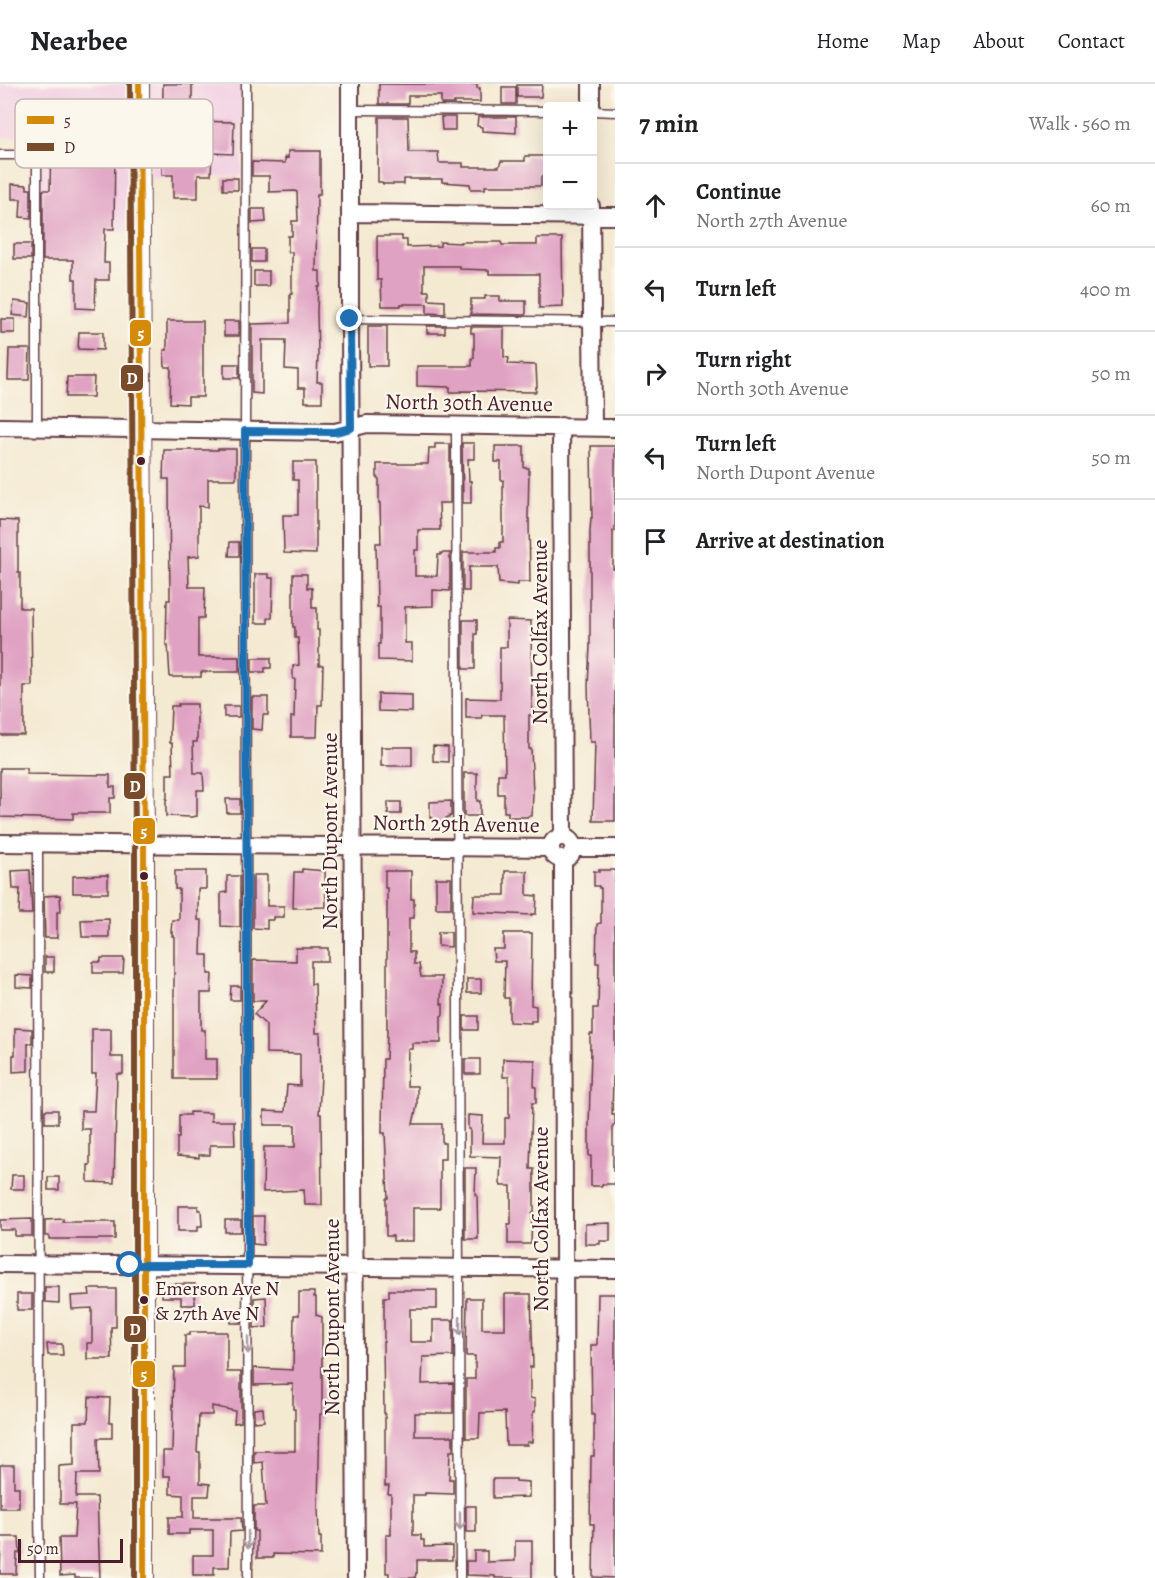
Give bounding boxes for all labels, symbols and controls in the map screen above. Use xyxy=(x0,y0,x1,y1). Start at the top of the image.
text: Nearbee xyxy=(30,22,128,60)
text: Home xyxy=(816,27,869,55)
text: Map xyxy=(902,27,940,55)
text: About xyxy=(973,27,1025,55)
text: Contact xyxy=(1058,27,1125,55)
legend xyxy=(15,99,213,168)
map controls xyxy=(543,102,597,210)
button: + xyxy=(543,102,597,156)
text: 7 min xyxy=(639,106,699,141)
text: 5 xyxy=(64,110,71,132)
text: Walk · 560 m xyxy=(1029,110,1131,137)
text: D xyxy=(64,137,75,159)
button: − xyxy=(543,156,597,210)
text: Continue xyxy=(696,177,781,207)
icon: ahead xyxy=(639,189,672,222)
text: 60 m xyxy=(1091,192,1131,219)
text: North 27th Avenue xyxy=(696,207,848,234)
icon: left xyxy=(639,273,672,306)
text: Turn left xyxy=(696,274,776,304)
text: 400 m xyxy=(1080,276,1131,303)
route end xyxy=(336,305,362,331)
line badge: 5 xyxy=(129,319,152,347)
text: 5 xyxy=(138,323,145,345)
text: Turn right xyxy=(696,345,792,375)
icon: right xyxy=(639,357,672,390)
text: 50 m xyxy=(1091,360,1131,387)
line badge: D xyxy=(120,364,144,392)
text: D xyxy=(126,368,138,390)
text: North 30th Avenue xyxy=(696,375,849,402)
street label: North 30th Avenue xyxy=(385,387,553,419)
text: Turn left xyxy=(696,429,776,459)
icon: left xyxy=(639,441,672,474)
text: 50 m xyxy=(1091,444,1131,471)
unlabelled marker xyxy=(135,455,147,467)
text: North Dupont Avenue xyxy=(696,459,875,486)
icon: arrive xyxy=(639,525,672,558)
text: Arrive at destination xyxy=(696,526,885,556)
street label: North Colfax Avenue xyxy=(525,539,555,725)
street label: North Dupont Avenue xyxy=(315,732,345,930)
line badge: D xyxy=(123,772,146,800)
text: D xyxy=(129,776,141,798)
street label: North 29th Avenue xyxy=(372,808,540,840)
line badge: 5 xyxy=(132,817,156,845)
text: 5 xyxy=(141,821,148,843)
unlabelled marker xyxy=(138,870,150,882)
street label: North Colfax Avenue xyxy=(526,1126,556,1312)
street label: North Dupont Avenue xyxy=(317,1218,347,1416)
route start xyxy=(116,1251,142,1277)
place label: Emerson Ave N & 27th Ave N xyxy=(155,1275,280,1327)
marker: Emerson Ave N & 27th Ave N xyxy=(138,1294,150,1306)
line badge: D xyxy=(123,1315,147,1343)
one-way arrow xyxy=(454,1316,466,1336)
text: D xyxy=(129,1319,141,1341)
one-way arrow xyxy=(242,1334,254,1354)
line badge: 5 xyxy=(132,1360,156,1388)
text: 5 xyxy=(141,1364,148,1386)
one-way arrow xyxy=(454,1511,466,1531)
one-way arrow xyxy=(242,1529,254,1549)
scale bar xyxy=(18,1536,123,1564)
text: 50 m xyxy=(27,1538,59,1560)

